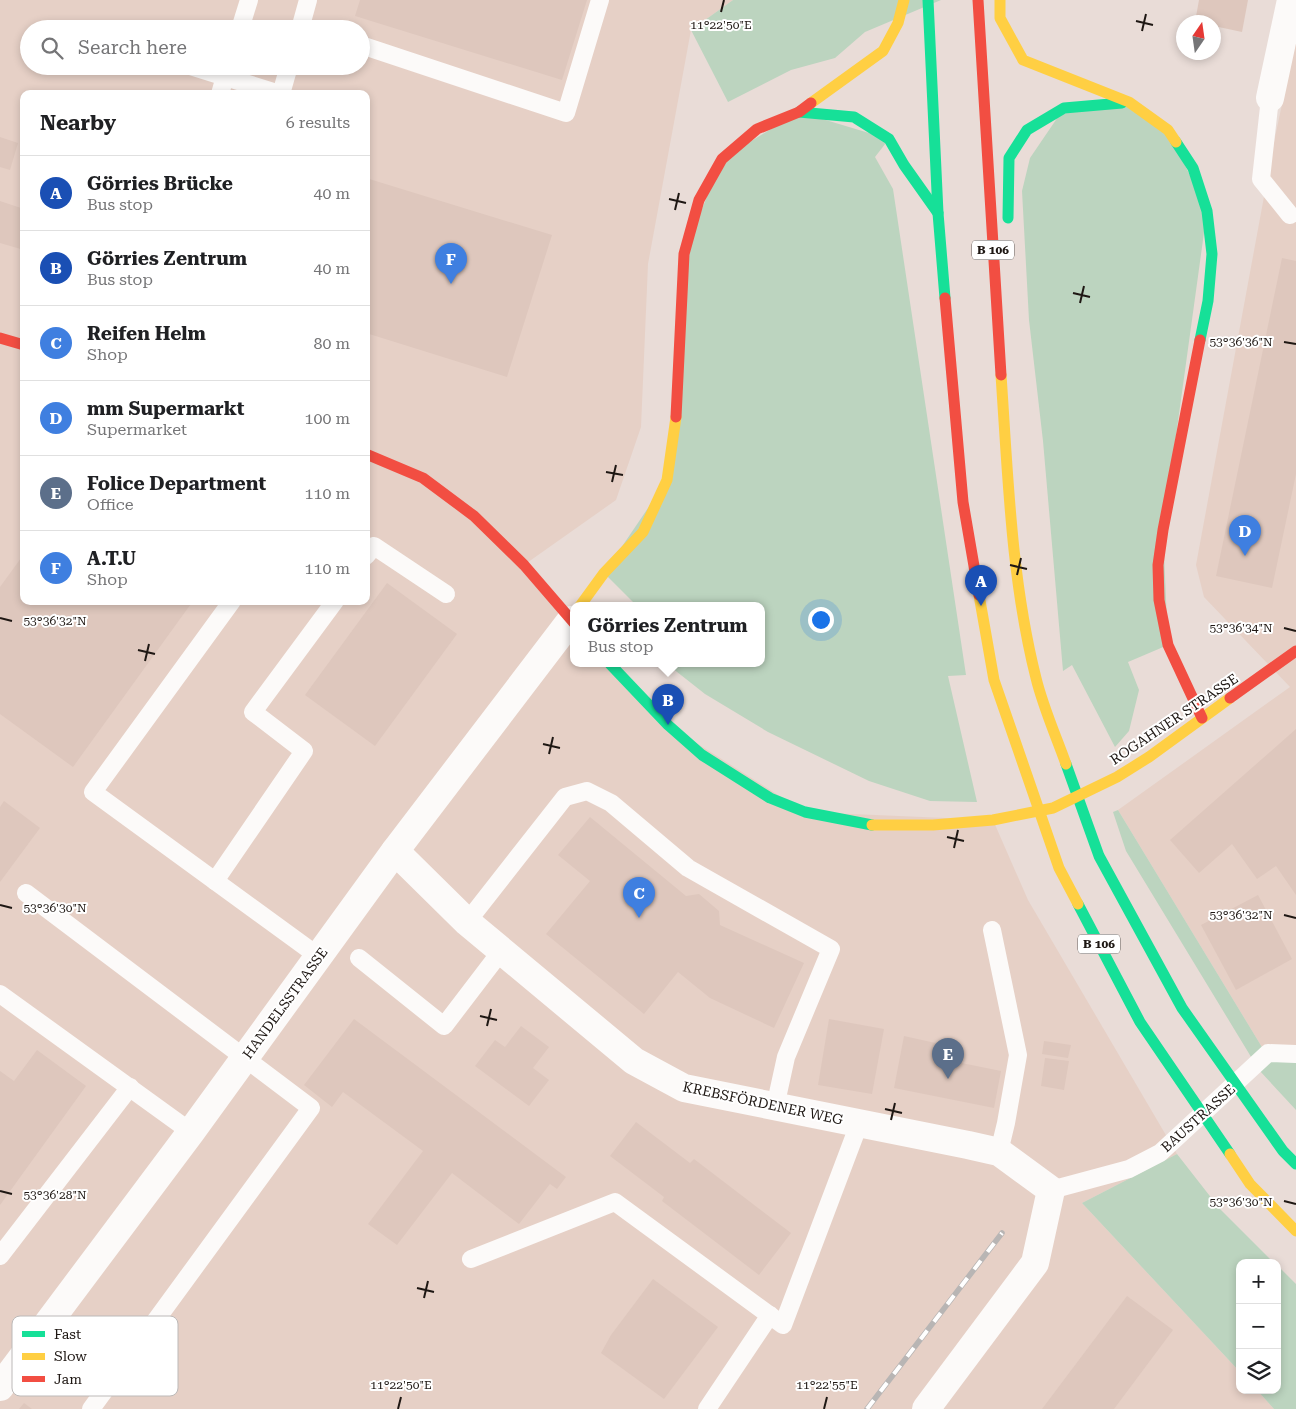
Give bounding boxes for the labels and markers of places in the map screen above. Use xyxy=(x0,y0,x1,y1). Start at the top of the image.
pin: F xyxy=(435,243,467,284)
pin: D xyxy=(1229,515,1261,556)
pin: A xyxy=(965,565,997,606)
pin: B xyxy=(652,684,684,725)
pin: C xyxy=(623,877,655,918)
pin: E xyxy=(932,1038,964,1079)

